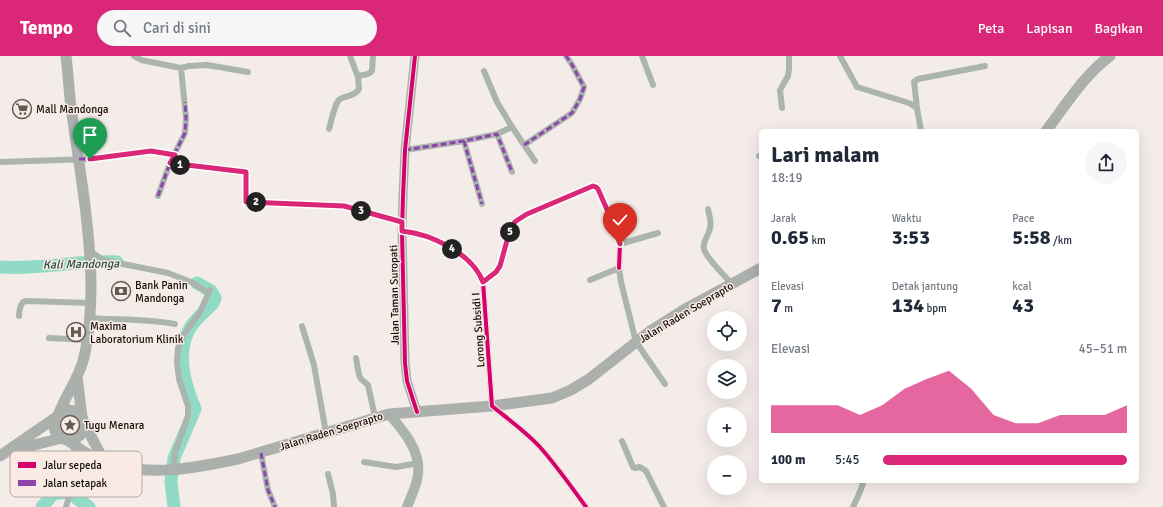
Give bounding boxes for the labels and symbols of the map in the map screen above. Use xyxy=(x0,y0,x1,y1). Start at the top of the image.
supermarket icon: Mall Mandonga xyxy=(11,98,33,120)
place label: Mall Mandonga xyxy=(36,103,109,116)
pin xyxy=(73,118,107,159)
pin: 1 xyxy=(170,155,190,175)
pin: 2 xyxy=(246,192,266,212)
pin: 3 xyxy=(351,201,371,221)
pin xyxy=(603,203,637,244)
pin: 5 xyxy=(500,222,520,242)
pin: 4 xyxy=(442,239,462,259)
street label: Jalan Taman Suropati xyxy=(387,245,402,345)
water label: Kali Mandonga xyxy=(43,256,120,273)
place label: Bank Panin Mandonga xyxy=(135,279,188,305)
street label: Jalan Raden Soeprapto xyxy=(637,279,736,346)
bank icon: Bank Panin Mandonga xyxy=(110,280,132,302)
street label: Lorong Subsidi I xyxy=(469,292,488,368)
place label: Maxima Laboratorium Klinik xyxy=(90,320,184,346)
hospital icon: Maxima Laboratorium Klinik xyxy=(65,321,87,343)
street label: Jalan Raden Soeprapto xyxy=(278,409,385,453)
place icon: Tugu Menara xyxy=(59,414,81,436)
place label: Tugu Menara xyxy=(84,419,145,432)
legend xyxy=(10,451,142,497)
text: Jalur sepeda xyxy=(43,459,102,472)
text: Jalan setapak xyxy=(43,477,108,490)

